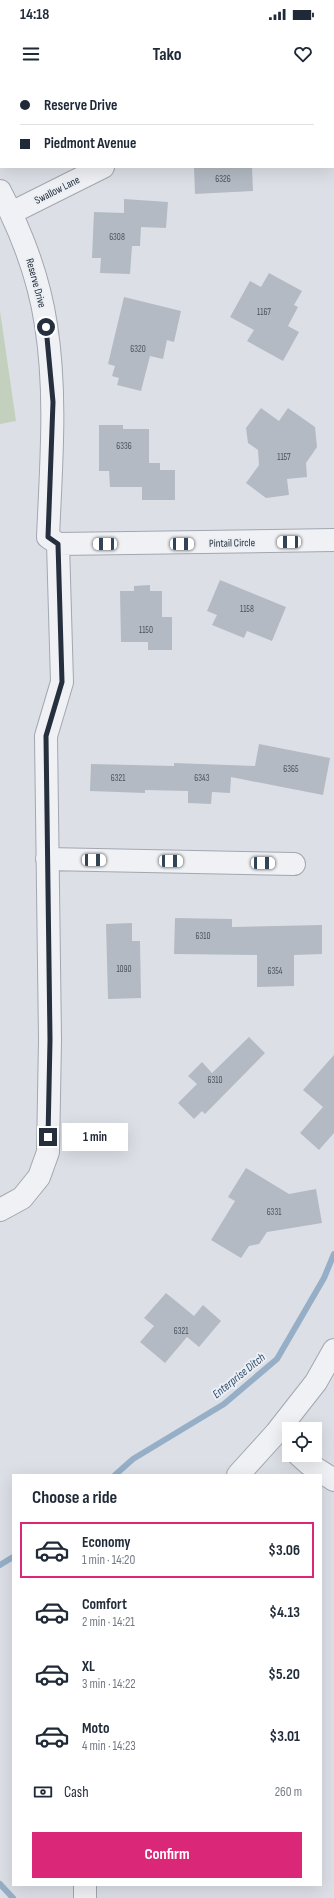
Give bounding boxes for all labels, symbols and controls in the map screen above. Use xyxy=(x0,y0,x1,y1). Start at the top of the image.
text: 14:18 xyxy=(20,5,49,24)
icon: menu xyxy=(20,43,42,65)
icon: heart xyxy=(292,43,314,65)
text: Tako xyxy=(152,44,182,65)
text: Reserve Drive xyxy=(44,96,117,115)
text: Piedmont Avenue xyxy=(44,134,136,153)
street label: Swallow Lane xyxy=(32,173,82,207)
house number: 6326 xyxy=(215,174,231,185)
house number: 6308 xyxy=(109,232,125,243)
street label: Reserve Drive xyxy=(23,257,49,309)
house number: 1167 xyxy=(257,307,271,318)
route start xyxy=(37,318,55,336)
house number: 6320 xyxy=(130,344,146,355)
house number: 6336 xyxy=(116,441,132,452)
house number: 1157 xyxy=(277,452,291,463)
street label: Pintail Circle xyxy=(209,536,255,550)
car xyxy=(277,536,301,548)
car xyxy=(93,538,117,550)
car xyxy=(170,538,194,550)
house number: 1158 xyxy=(240,604,254,615)
house number: 1150 xyxy=(139,625,153,636)
house number: 6365 xyxy=(283,764,299,775)
house number: 6321 xyxy=(111,773,126,784)
house number: 6343 xyxy=(194,773,210,784)
car xyxy=(82,854,106,866)
car xyxy=(159,855,183,867)
car xyxy=(251,857,275,869)
house number: 6310 xyxy=(196,931,210,942)
house number: 1090 xyxy=(116,964,132,975)
house number: 6354 xyxy=(267,966,283,977)
house number: 6310 xyxy=(208,1075,222,1086)
callout: 1 min xyxy=(62,1123,128,1151)
route end xyxy=(39,1128,57,1146)
text: 1 min xyxy=(83,1129,107,1145)
house number: 6331 xyxy=(267,1207,282,1218)
house number: 6321 xyxy=(174,1326,189,1337)
water label: Enterprise Ditch xyxy=(209,1350,269,1402)
map controls xyxy=(282,1422,322,1462)
button: locate xyxy=(282,1422,322,1462)
text: Choose a ride xyxy=(32,1487,117,1508)
icon: car xyxy=(34,1532,70,1568)
text: Economy xyxy=(82,1533,131,1552)
text: $3.06 xyxy=(268,1541,300,1560)
text: 1 min · 14:20 xyxy=(82,1552,135,1568)
icon: car xyxy=(34,1594,70,1630)
text: Comfort xyxy=(82,1595,127,1614)
text: $4.13 xyxy=(269,1603,300,1622)
text: 2 min · 14:21 xyxy=(82,1614,135,1630)
icon: car xyxy=(34,1656,70,1692)
text: XL xyxy=(82,1657,95,1676)
text: $5.20 xyxy=(268,1665,300,1684)
text: 3 min · 14:22 xyxy=(82,1676,136,1692)
icon: car xyxy=(34,1718,70,1754)
text: Moto xyxy=(82,1719,109,1738)
text: $3.01 xyxy=(270,1727,300,1746)
text: 4 min · 14:23 xyxy=(82,1738,136,1754)
icon: cash xyxy=(32,1781,54,1803)
text: Cash xyxy=(64,1783,89,1802)
text: 260 m xyxy=(275,1784,302,1800)
button: Confirm xyxy=(32,1832,302,1878)

